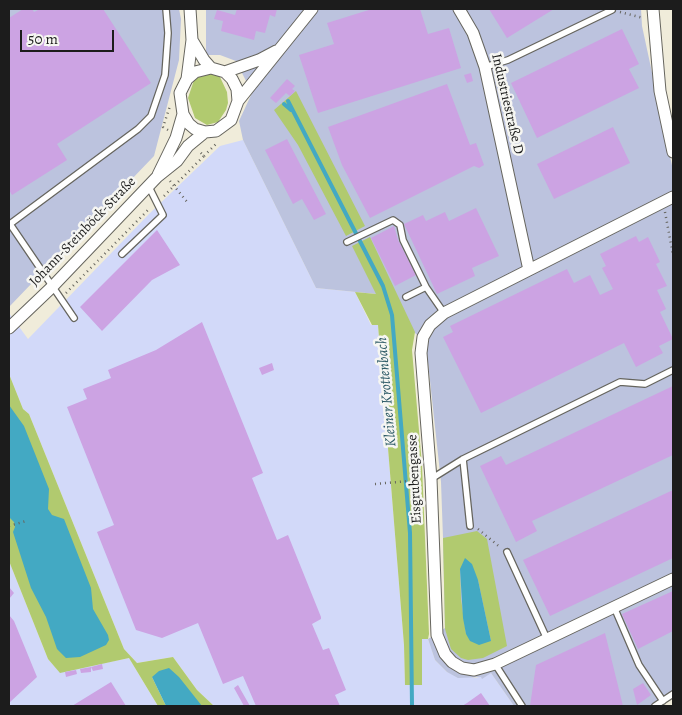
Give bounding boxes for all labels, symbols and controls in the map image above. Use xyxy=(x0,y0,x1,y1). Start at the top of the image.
scale bar xyxy=(22,20,116,52)
text: 50 m xyxy=(28,29,58,49)
street label: Industriestraße D xyxy=(487,52,527,156)
street label: Johann-Steinböck-Straße xyxy=(26,174,140,290)
water label: Kleiner Krottenbach xyxy=(373,336,401,448)
street label: Eisgrubengasse xyxy=(404,434,426,524)

